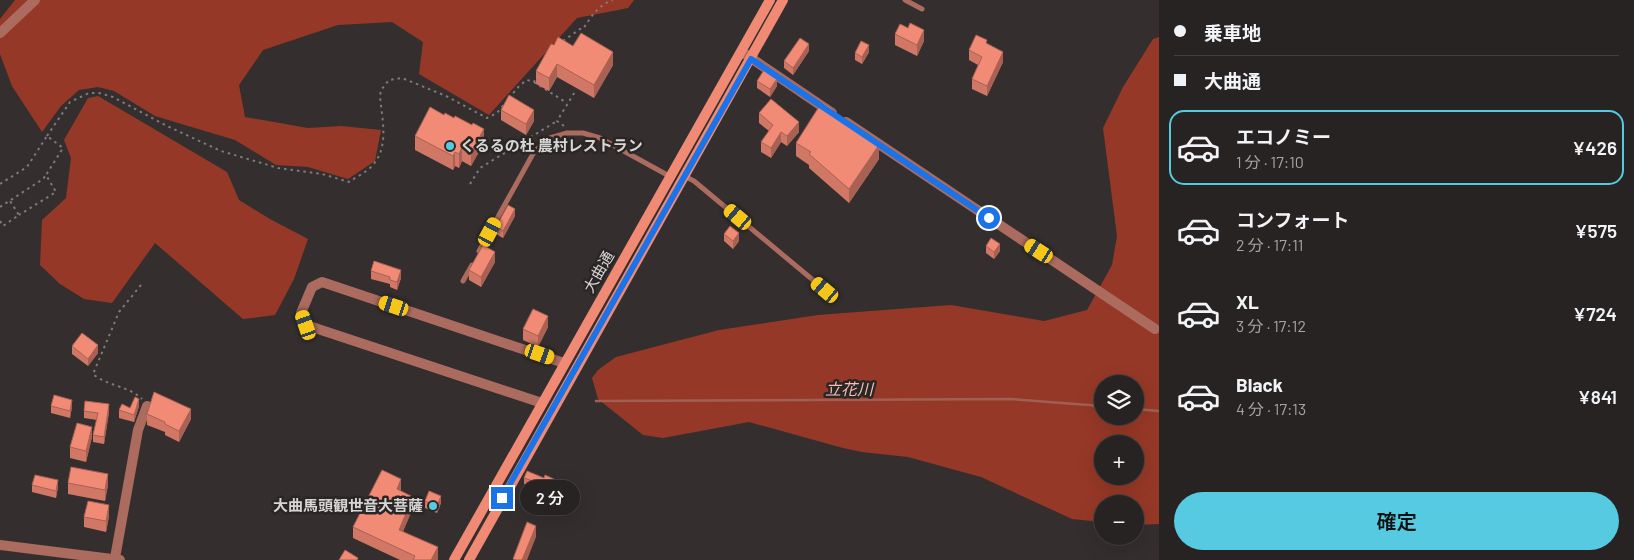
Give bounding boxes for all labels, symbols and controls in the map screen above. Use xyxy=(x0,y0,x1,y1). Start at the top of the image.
text: 乗車地 xyxy=(1204,21,1261,44)
text: 大曲通 xyxy=(1204,69,1261,92)
icon: car xyxy=(1176,125,1221,170)
text: エコノミー xyxy=(1236,125,1331,148)
place label: くるるの杜 農村レストラン xyxy=(460,136,643,154)
text: ¥426 xyxy=(1572,136,1617,159)
marker: くるるの杜 農村レストラン xyxy=(444,140,456,152)
text: 1 分 · 17:10 xyxy=(1236,152,1304,171)
car xyxy=(721,202,754,232)
route start xyxy=(978,207,1000,229)
icon: car xyxy=(1176,208,1221,253)
text: コンフォート xyxy=(1236,208,1349,231)
car xyxy=(476,215,503,249)
text: ¥575 xyxy=(1575,219,1617,242)
text: 2 分 · 17:11 xyxy=(1236,235,1303,254)
car xyxy=(1022,237,1055,265)
street label: 大曲通 xyxy=(579,248,617,295)
car xyxy=(808,275,841,305)
text: XL xyxy=(1236,290,1259,313)
icon: car xyxy=(1176,291,1221,336)
car xyxy=(377,294,410,318)
text: ¥724 xyxy=(1573,302,1617,325)
car xyxy=(294,308,317,342)
text: 3 分 · 17:12 xyxy=(1236,316,1306,335)
car xyxy=(523,342,556,366)
text: Black xyxy=(1236,373,1283,396)
icon: car xyxy=(1176,374,1221,419)
map controls xyxy=(1094,375,1144,545)
button: layers xyxy=(1094,375,1144,425)
water label: 立花川 xyxy=(825,379,875,398)
text: ¥841 xyxy=(1578,385,1617,408)
text: 4 分 · 17:13 xyxy=(1236,399,1306,418)
button: + xyxy=(1094,435,1144,485)
callout: 2 分 xyxy=(520,480,580,516)
route end xyxy=(491,487,513,509)
text: 2 分 xyxy=(536,488,564,507)
button: 確定 xyxy=(1174,492,1619,550)
button: − xyxy=(1094,495,1144,545)
place label: 大曲馬頭観世音大菩薩 xyxy=(273,496,423,514)
marker: 大曲馬頭観世音大菩薩 xyxy=(427,500,439,512)

